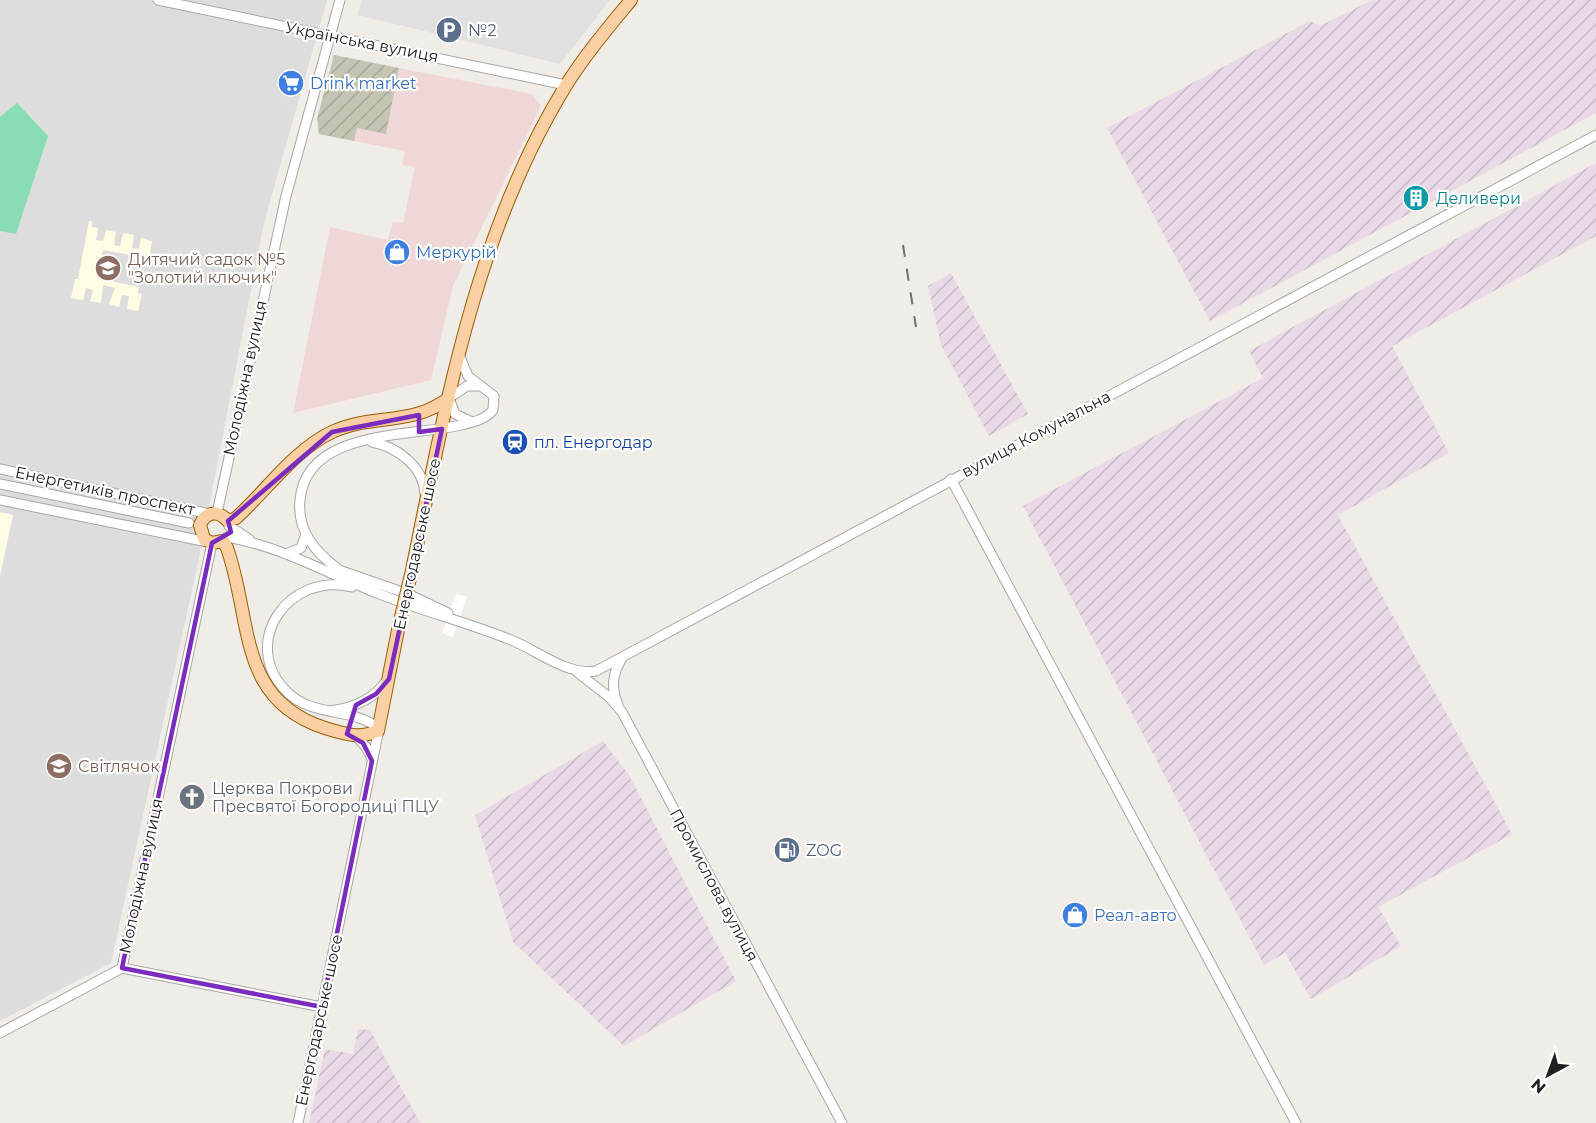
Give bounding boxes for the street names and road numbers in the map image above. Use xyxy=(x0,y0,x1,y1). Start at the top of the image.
street label: Українська вулиця xyxy=(284,18,440,66)
street label: Молодіжна вулиця xyxy=(219,299,271,457)
street label: вулиця Комунальна xyxy=(958,387,1114,481)
street label: Енергодарське шосе xyxy=(389,456,445,632)
street label: Енергетиків проспект xyxy=(13,463,197,519)
street label: Молодіжна вулиця xyxy=(115,797,167,955)
street label: Промислова вулиця xyxy=(666,805,762,965)
street label: Енергодарське шосе xyxy=(291,932,347,1108)

